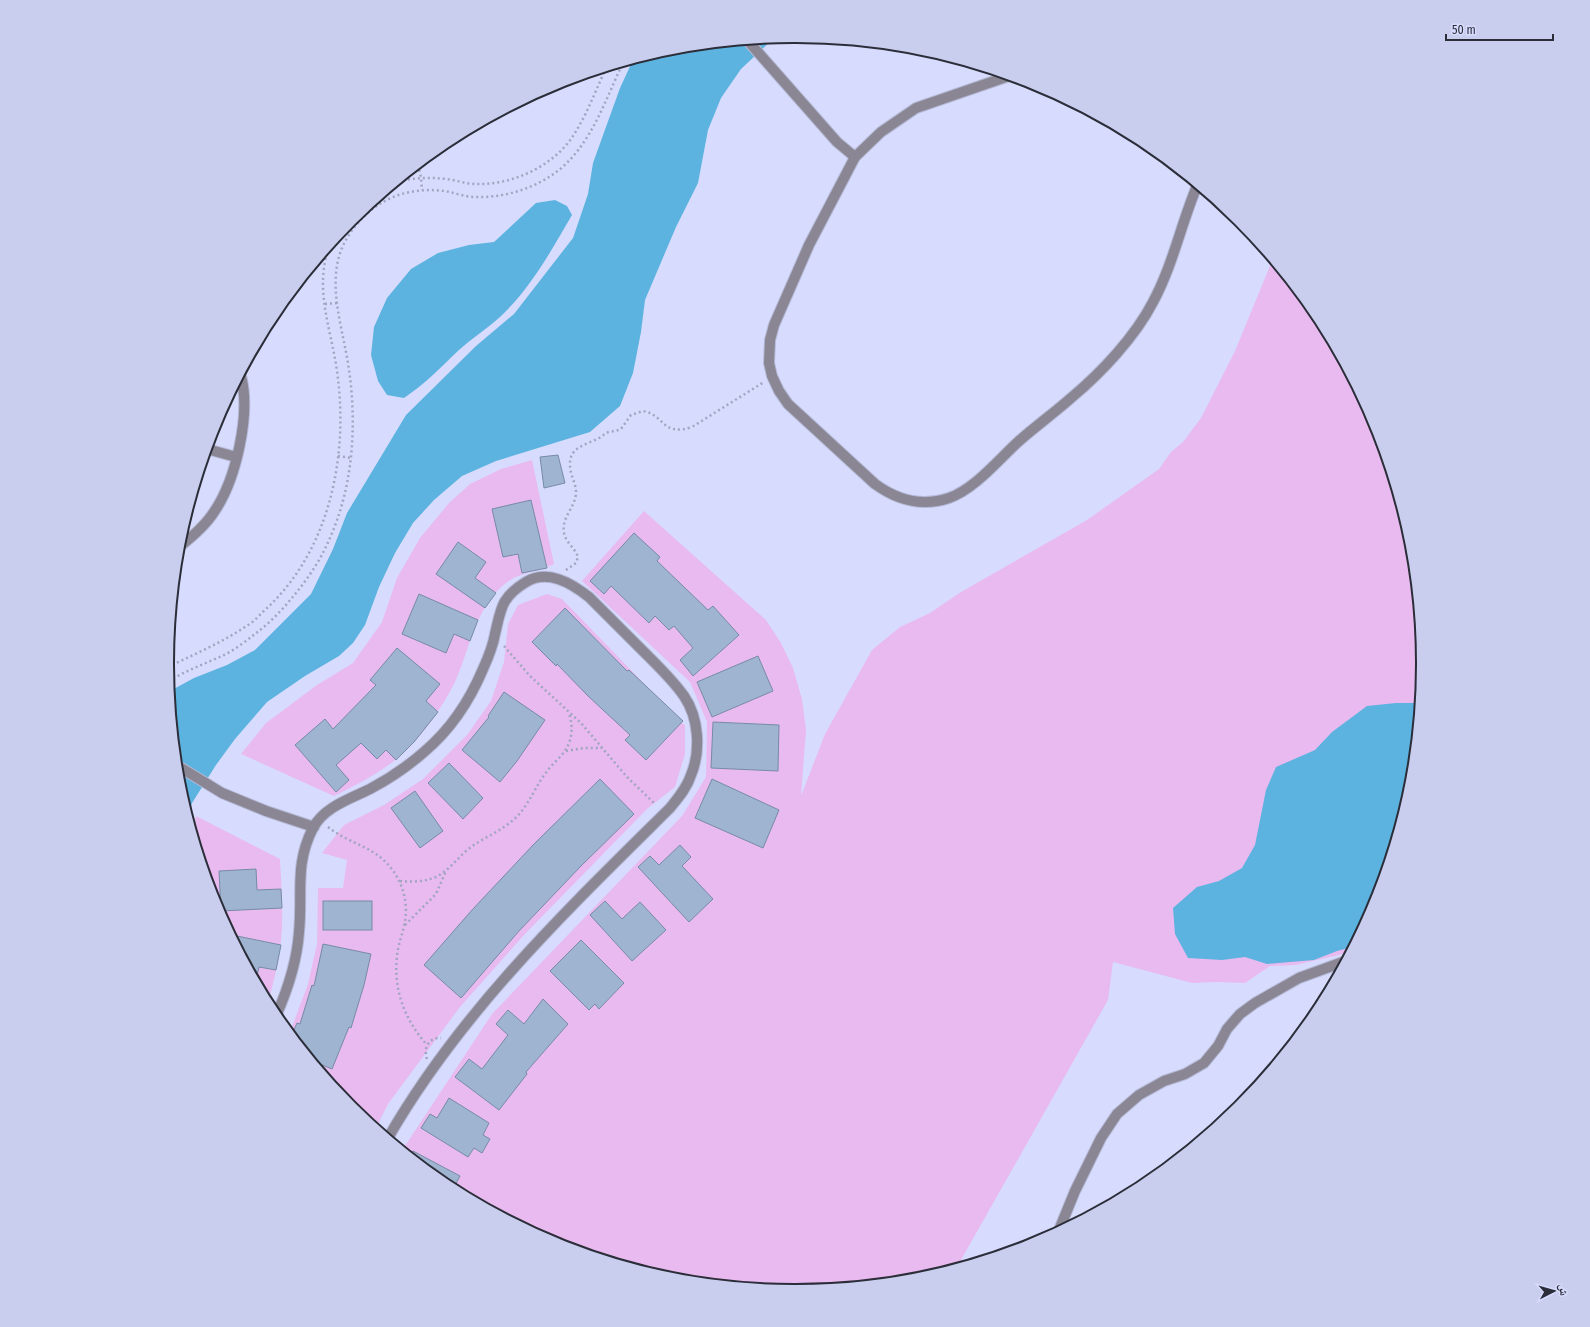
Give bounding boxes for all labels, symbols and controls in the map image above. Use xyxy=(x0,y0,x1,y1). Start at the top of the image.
scale bar xyxy=(1446,16,1553,42)
text: 50 m xyxy=(1452,23,1476,37)
north arrow xyxy=(1534,1271,1574,1311)
text: ش xyxy=(1555,1284,1571,1297)

